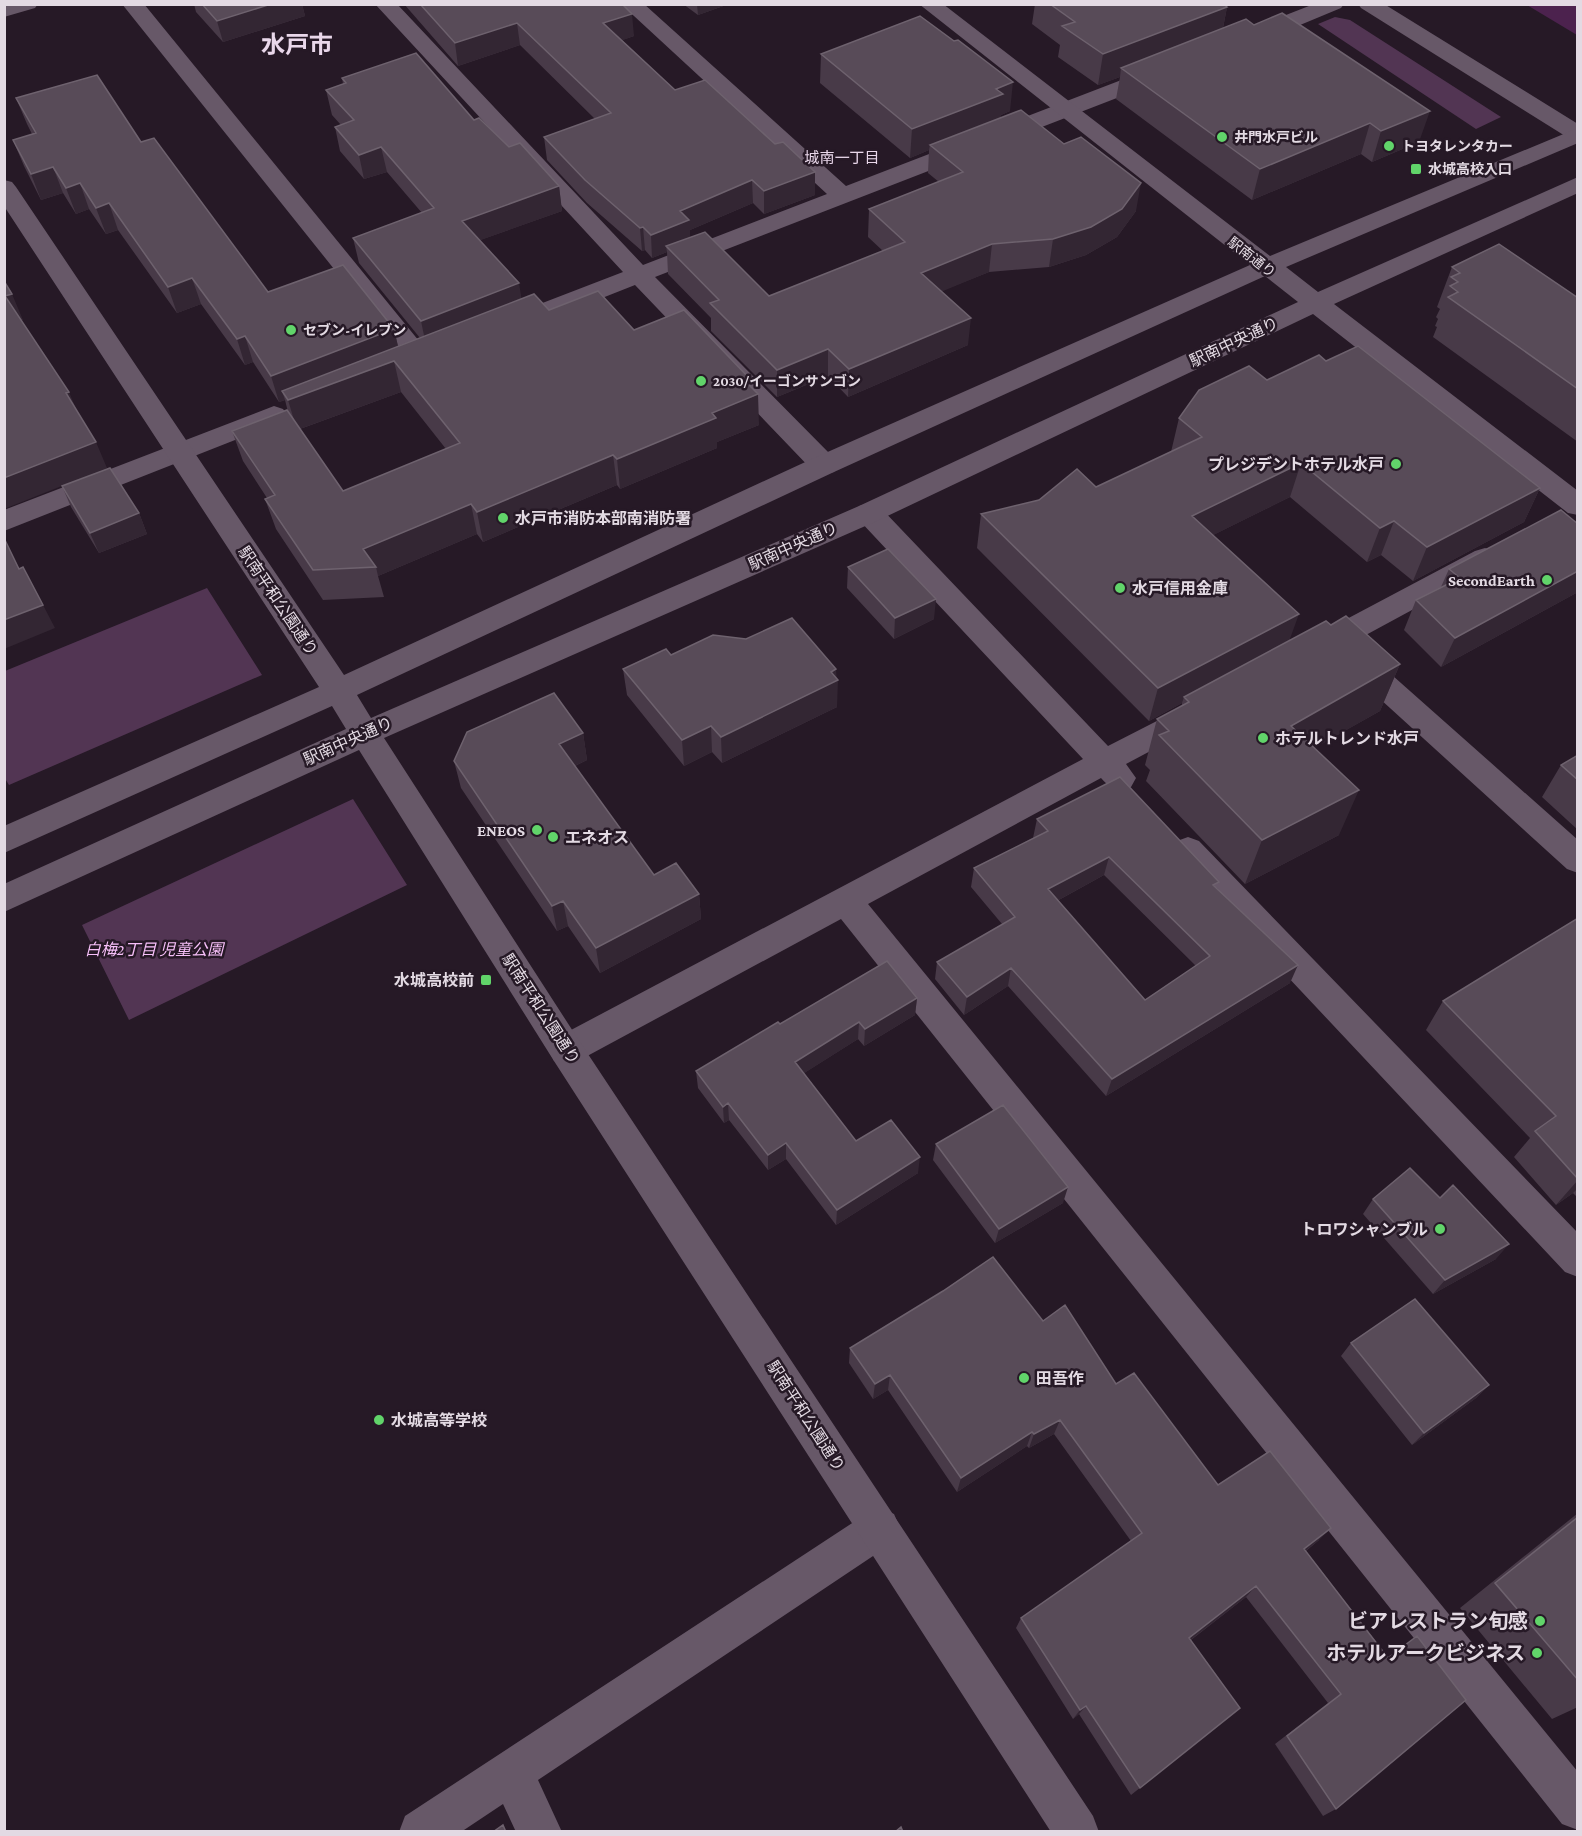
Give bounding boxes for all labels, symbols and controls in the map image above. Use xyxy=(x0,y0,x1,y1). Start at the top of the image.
district label: 水戸市 xyxy=(261,31,333,58)
place label: 井門水戸ビル xyxy=(1234,129,1318,145)
marker: 井門水戸ビル xyxy=(1215,130,1229,144)
place label: トヨタレンタカー xyxy=(1401,138,1513,154)
marker: トヨタレンタカー xyxy=(1382,139,1396,153)
district label: 城南一丁目 xyxy=(804,150,880,166)
place label: 水城高校入口 xyxy=(1428,161,1512,177)
marker: 水城高校入口 xyxy=(1409,162,1423,176)
street label: 駅南通り xyxy=(1225,233,1279,281)
street label: 駅南中央通り xyxy=(1187,314,1281,370)
place label: セブン-イレブン xyxy=(303,322,406,338)
marker: セブン-イレブン xyxy=(284,323,298,337)
place label: 2030/イーゴンサンゴン xyxy=(713,373,861,389)
marker: 2030/イーゴンサンゴン xyxy=(694,374,708,388)
place label: プレジデントホテル水戸 xyxy=(1208,456,1384,473)
marker: プレジデントホテル水戸 xyxy=(1389,457,1403,471)
place label: 水戸市消防本部南消防署 xyxy=(515,510,691,527)
marker: 水戸市消防本部南消防署 xyxy=(496,511,510,525)
street label: 駅南中央通り xyxy=(746,519,840,573)
street label: 駅南平和公園通り xyxy=(235,543,321,659)
place label: SecondEarth xyxy=(1448,572,1535,589)
marker: SecondEarth xyxy=(1540,573,1554,587)
place label: 水戸信用金庫 xyxy=(1132,580,1228,597)
marker: 水戸信用金庫 xyxy=(1113,581,1127,595)
street label: 駅南中央通り xyxy=(301,714,395,768)
place label: ホテルトレンド水戸 xyxy=(1275,730,1419,747)
marker: ホテルトレンド水戸 xyxy=(1256,731,1270,745)
place label: ENEOS xyxy=(477,822,525,839)
marker: ENEOS xyxy=(530,823,544,837)
place label: エネオス xyxy=(565,829,629,846)
marker: エネオス xyxy=(546,830,560,844)
park label: 白梅2丁目 児童公園 xyxy=(85,941,225,958)
street label: 駅南平和公園通り xyxy=(499,951,583,1067)
place label: 水城高校前 xyxy=(394,971,474,989)
marker: 水城高校前 xyxy=(479,973,493,987)
place label: トロワシャンブル xyxy=(1300,1221,1428,1238)
marker: トロワシャンブル xyxy=(1433,1222,1447,1236)
street label: 駅南平和公園通り xyxy=(764,1358,848,1474)
place label: 田吾作 xyxy=(1036,1370,1084,1387)
marker: 田吾作 xyxy=(1017,1371,1031,1385)
place label: 水城高等学校 xyxy=(391,1411,487,1429)
marker: 水城高等学校 xyxy=(372,1413,386,1427)
place label: ビアレストラン旬感 xyxy=(1348,1610,1528,1632)
marker: ビアレストラン旬感 xyxy=(1533,1614,1547,1628)
place label: ホテルアークビジネス xyxy=(1326,1642,1525,1664)
marker: ホテルアークビジネス xyxy=(1530,1646,1544,1660)

